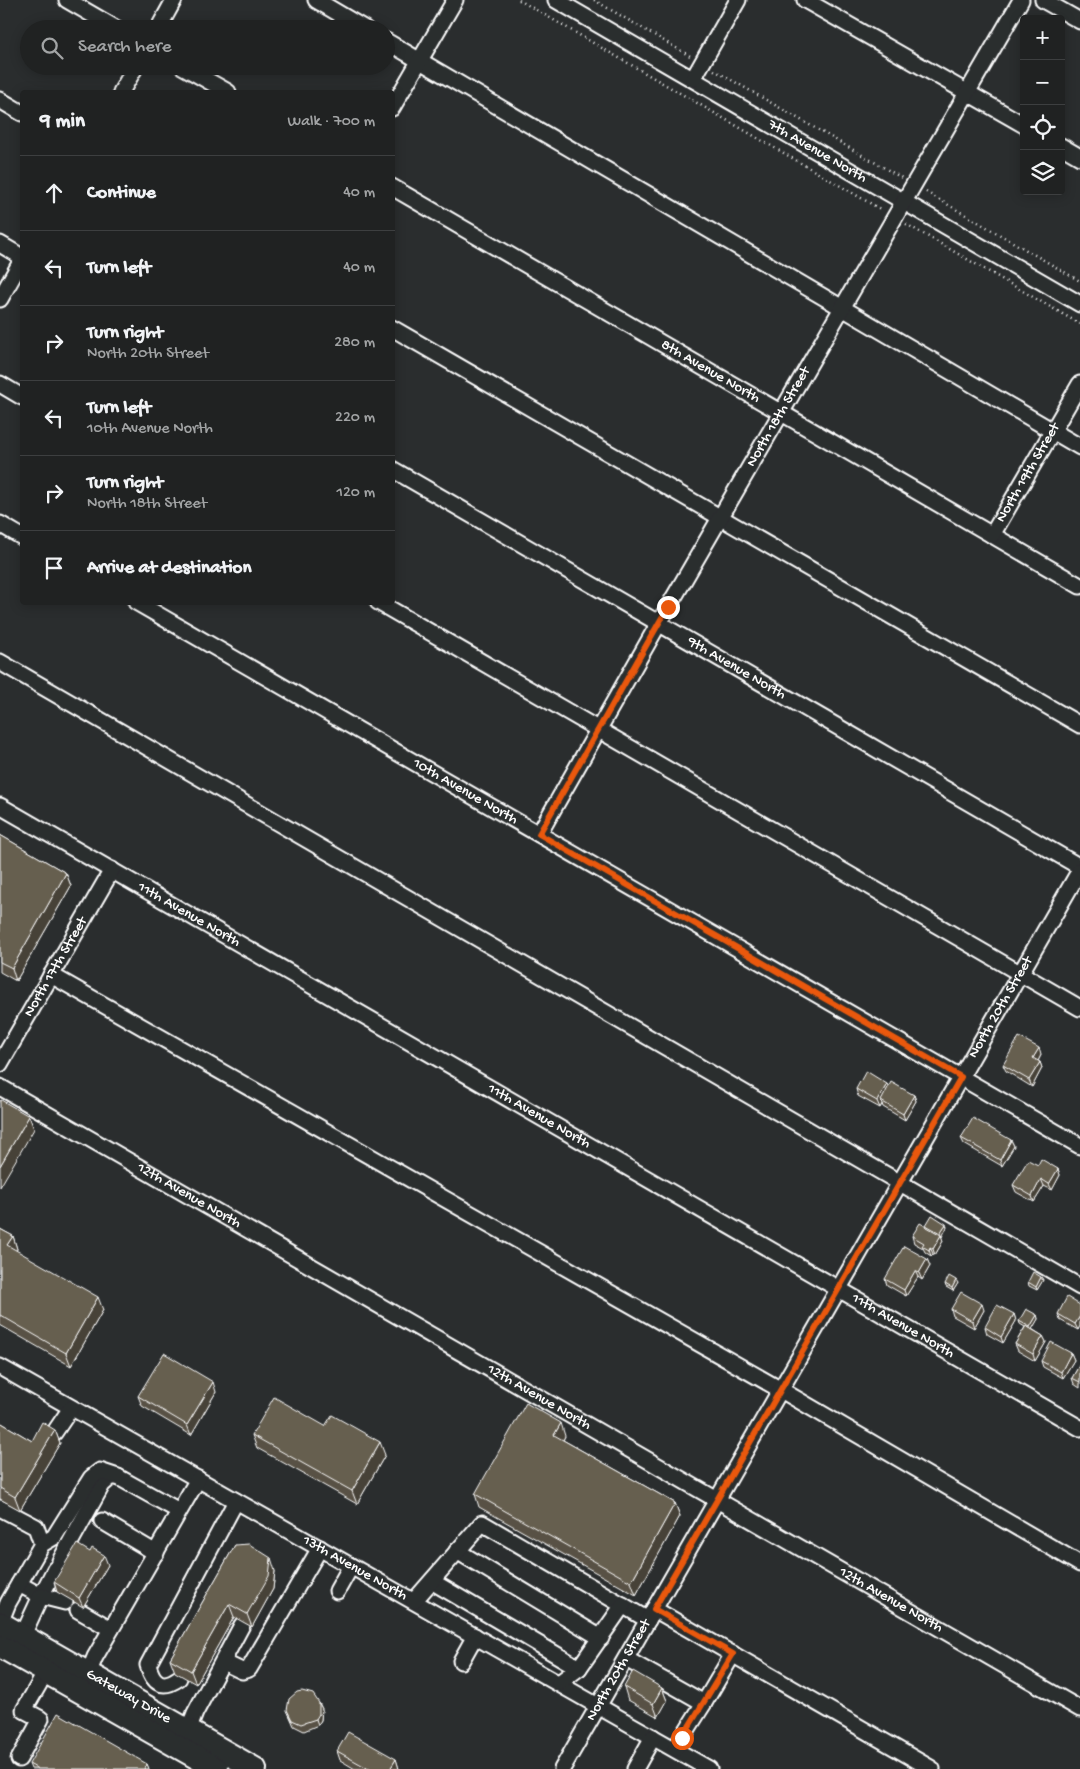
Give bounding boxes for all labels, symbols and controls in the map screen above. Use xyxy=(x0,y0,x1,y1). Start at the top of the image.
map controls xyxy=(1020,15,1065,195)
button: + xyxy=(1020,15,1065,60)
search box xyxy=(20,20,395,75)
icon: search xyxy=(38,34,66,62)
text: Search here xyxy=(78,36,172,59)
button: − xyxy=(1020,60,1065,105)
button: locate xyxy=(1020,105,1065,150)
text: 9 min xyxy=(40,110,85,135)
text: Walk · 700 m xyxy=(288,113,375,132)
street label: 7th Avenue North xyxy=(764,115,870,187)
button: layers xyxy=(1020,150,1065,195)
icon: ahead xyxy=(40,179,68,207)
text: Continue xyxy=(87,182,156,205)
text: 40 m xyxy=(343,184,375,203)
icon: left xyxy=(40,254,68,282)
text: Turn left xyxy=(87,257,151,280)
text: 40 m xyxy=(343,259,375,278)
text: Turn right xyxy=(87,322,163,345)
icon: right xyxy=(40,329,68,357)
text: 280 m xyxy=(334,334,375,353)
street label: 8th Avenue North xyxy=(657,336,763,407)
text: North 20th Street xyxy=(87,345,209,364)
street label: North 18th Street xyxy=(743,362,816,470)
text: Turn left xyxy=(87,397,151,420)
icon: left xyxy=(40,404,68,432)
text: 220 m xyxy=(335,409,375,428)
street label: North 19th Street xyxy=(992,418,1065,526)
text: 10th Avenue North xyxy=(87,420,213,439)
text: Turn right xyxy=(87,472,163,495)
icon: right xyxy=(40,479,68,507)
text: 120 m xyxy=(336,484,375,503)
text: North 18th Street xyxy=(87,495,207,514)
icon: arrive xyxy=(40,554,68,582)
text: Arrive at destination xyxy=(87,557,251,580)
route end xyxy=(657,596,680,619)
street label: 9th Avenue North xyxy=(683,632,789,704)
street label: 10th Avenue North xyxy=(409,754,521,829)
street label: 11th Avenue North xyxy=(133,878,244,951)
street label: North 17th Street xyxy=(20,912,93,1020)
street label: North 20th Street xyxy=(965,952,1038,1061)
street label: 11th Avenue North xyxy=(484,1079,594,1153)
street label: 12th Avenue North xyxy=(133,1158,244,1233)
street label: 11th Avenue North xyxy=(847,1289,958,1363)
street label: 12th Avenue North xyxy=(483,1360,594,1434)
street label: 13th Avenue North xyxy=(299,1531,410,1605)
street label: 12th Avenue North xyxy=(835,1563,946,1637)
street label: North 20th Street xyxy=(583,1615,656,1724)
street label: Gateway Drive xyxy=(83,1665,174,1728)
route start xyxy=(671,1727,694,1750)

